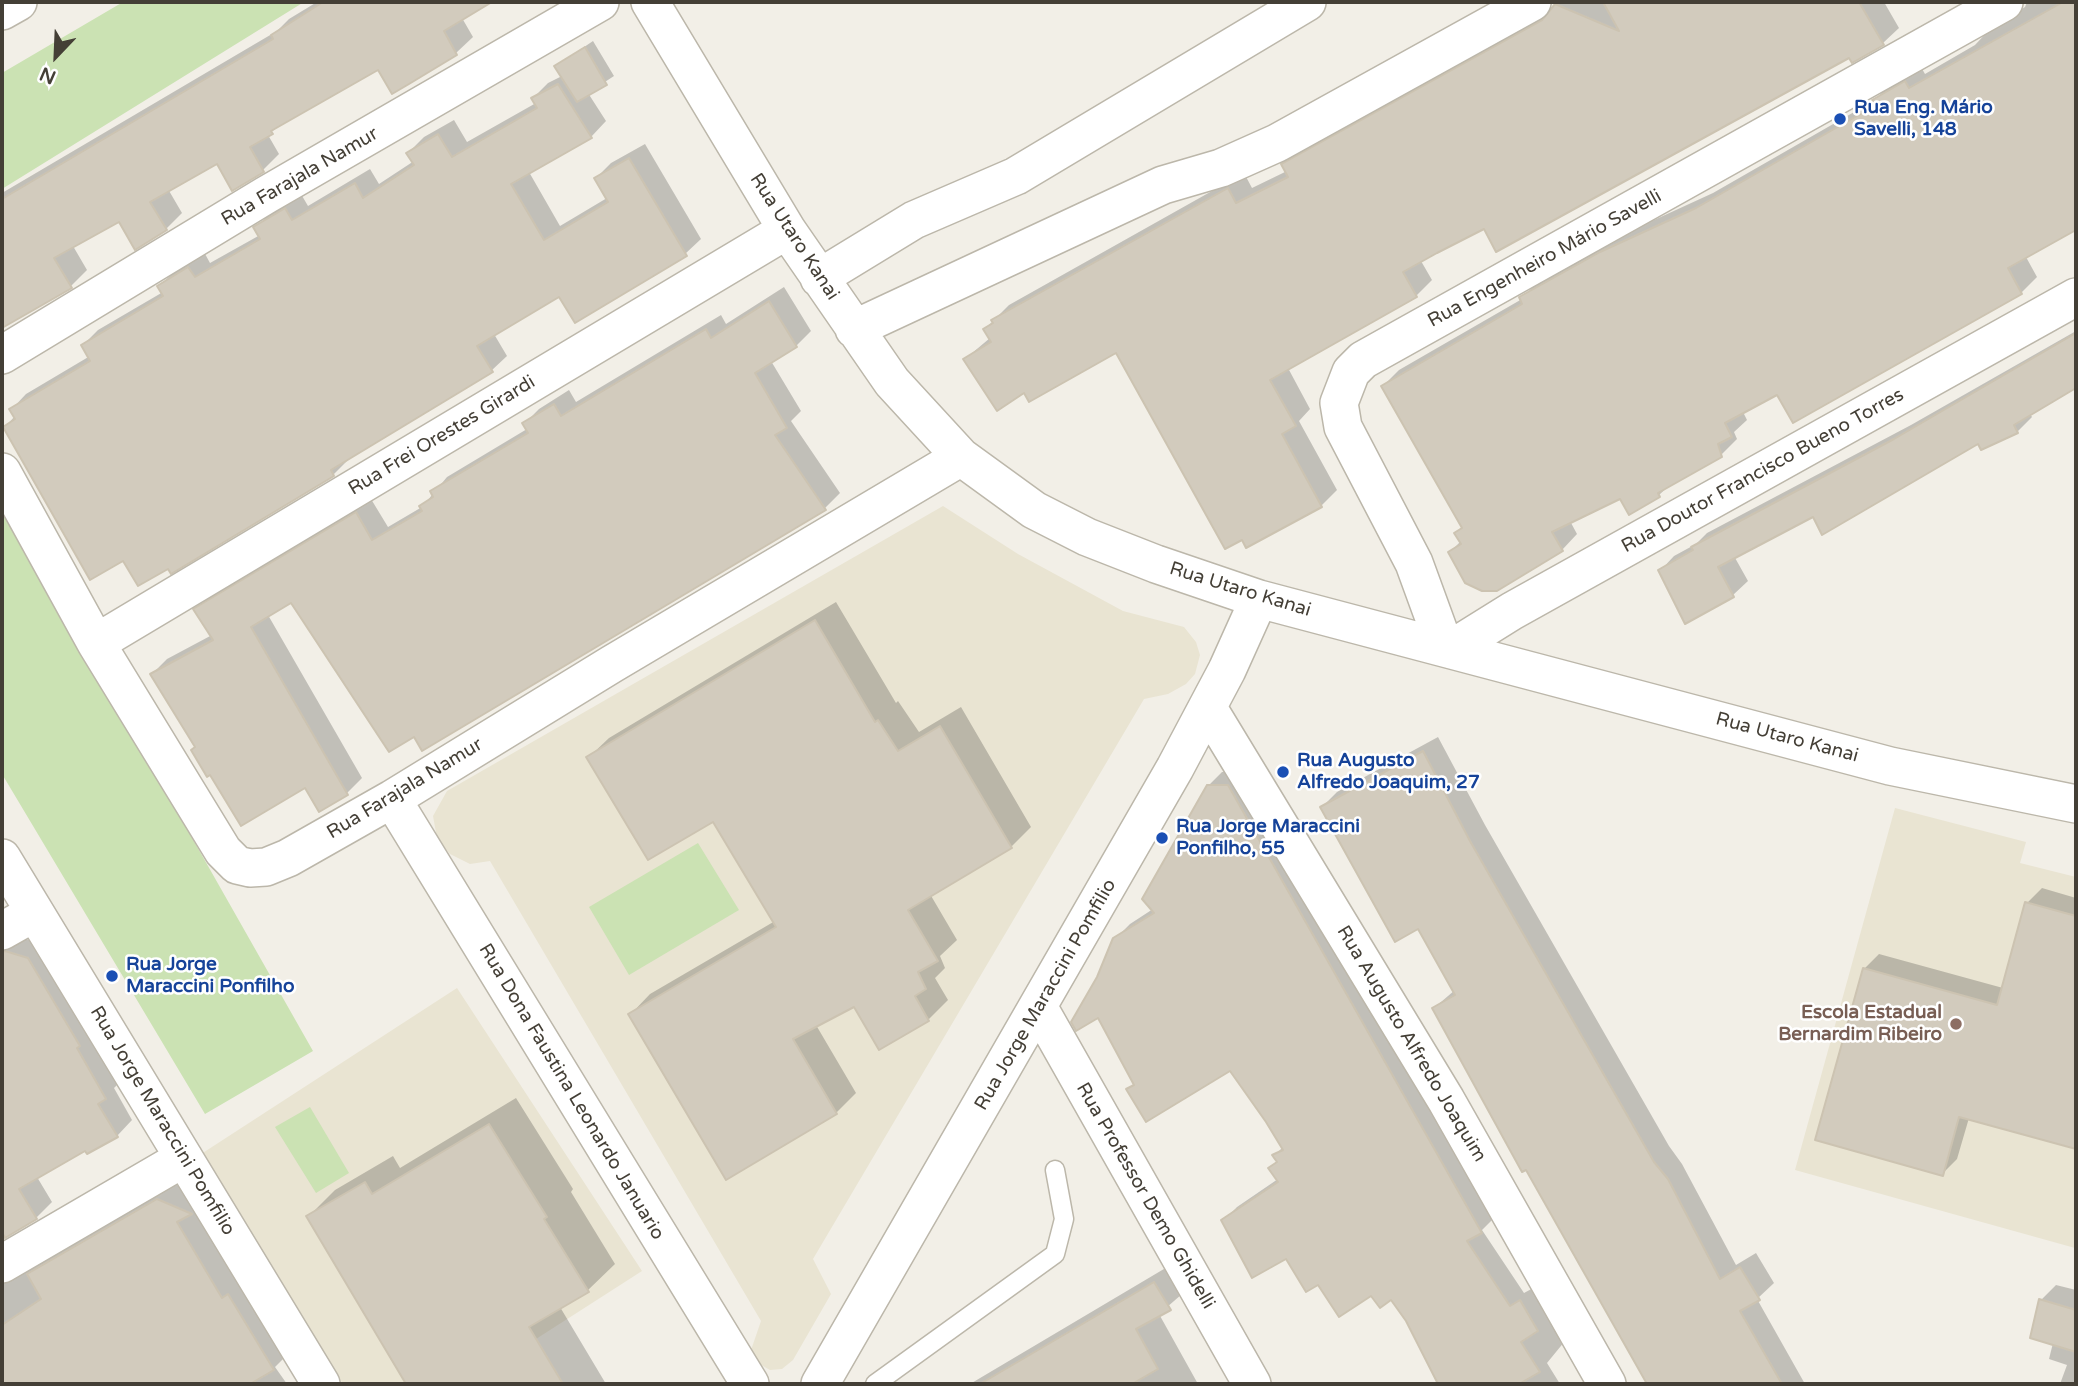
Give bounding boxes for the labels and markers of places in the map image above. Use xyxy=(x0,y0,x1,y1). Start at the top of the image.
place label: Rua Eng. Mário Savelli, 148 xyxy=(1854,97,1993,141)
marker: Rua Eng. Mário Savelli, 148 xyxy=(1832,111,1848,127)
place label: Rua Augusto Alfredo Joaquim, 27 xyxy=(1297,750,1480,794)
marker: Rua Augusto Alfredo Joaquim, 27 xyxy=(1275,764,1291,780)
place label: Rua Jorge Maraccini Ponfilho, 55 xyxy=(1176,816,1360,860)
marker: Rua Jorge Maraccini Ponfilho, 55 xyxy=(1154,830,1170,846)
place label: Rua Jorge Maraccini Ponfilho xyxy=(126,954,294,998)
marker: Rua Jorge Maraccini Ponfilho xyxy=(104,968,120,984)
place label: Escola Estadual Bernardim Ribeiro xyxy=(1778,1002,1942,1046)
marker: Escola Estadual Bernardim Ribeiro xyxy=(1948,1016,1964,1032)

